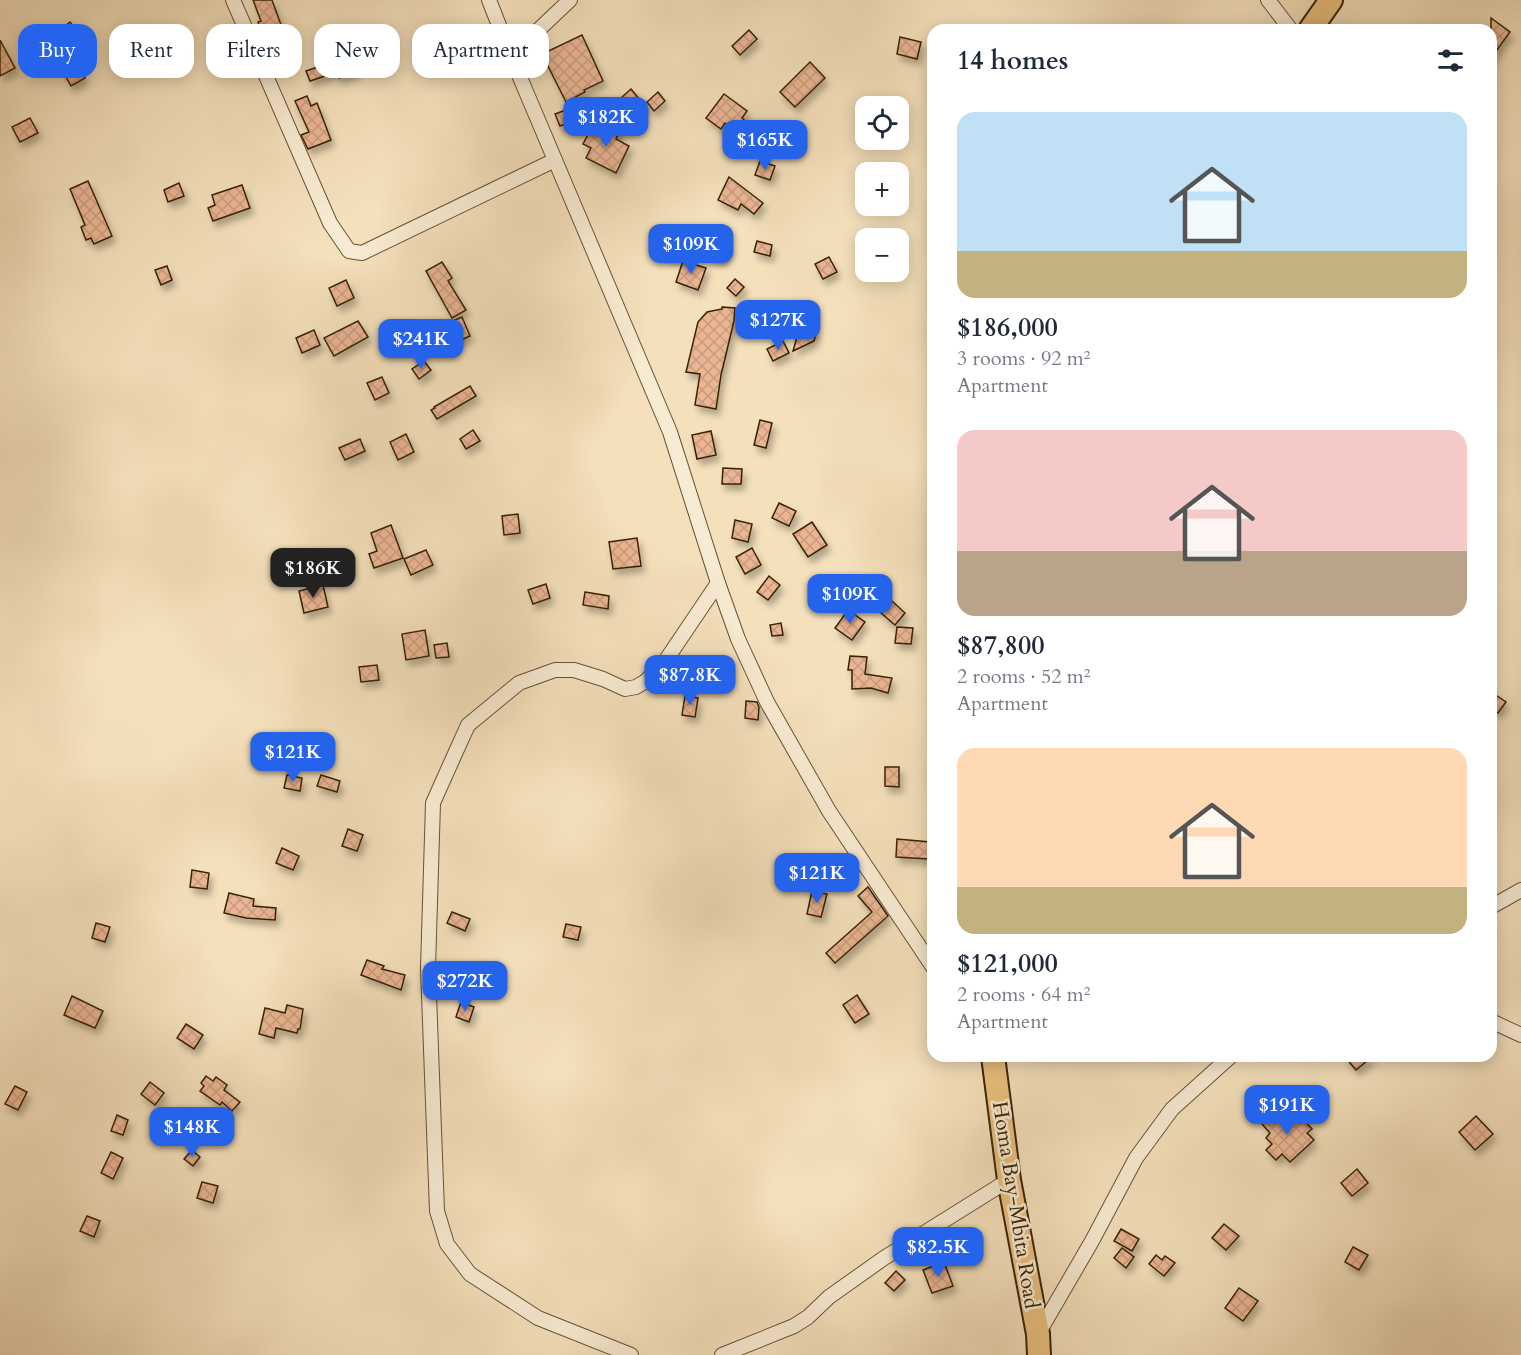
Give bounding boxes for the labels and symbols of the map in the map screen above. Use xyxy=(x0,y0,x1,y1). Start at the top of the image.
pin: $182K xyxy=(564,97,648,148)
pin: $165K xyxy=(723,120,807,171)
pin: $109K xyxy=(649,224,733,275)
pin: $127K xyxy=(736,300,820,351)
pin: $241K xyxy=(379,319,463,370)
pin: $186K xyxy=(271,548,355,599)
pin: $109K xyxy=(808,574,892,625)
pin: $87.8K xyxy=(641,655,739,706)
pin: $121K xyxy=(251,732,335,783)
pin: $121K xyxy=(775,853,859,904)
pin: $272K xyxy=(423,961,507,1012)
pin: $191K xyxy=(1245,1085,1329,1136)
street label: Homa Bay-Mbita Road xyxy=(985,1099,1046,1311)
pin: $148K xyxy=(150,1107,234,1158)
pin: $82.5K xyxy=(889,1227,987,1278)

